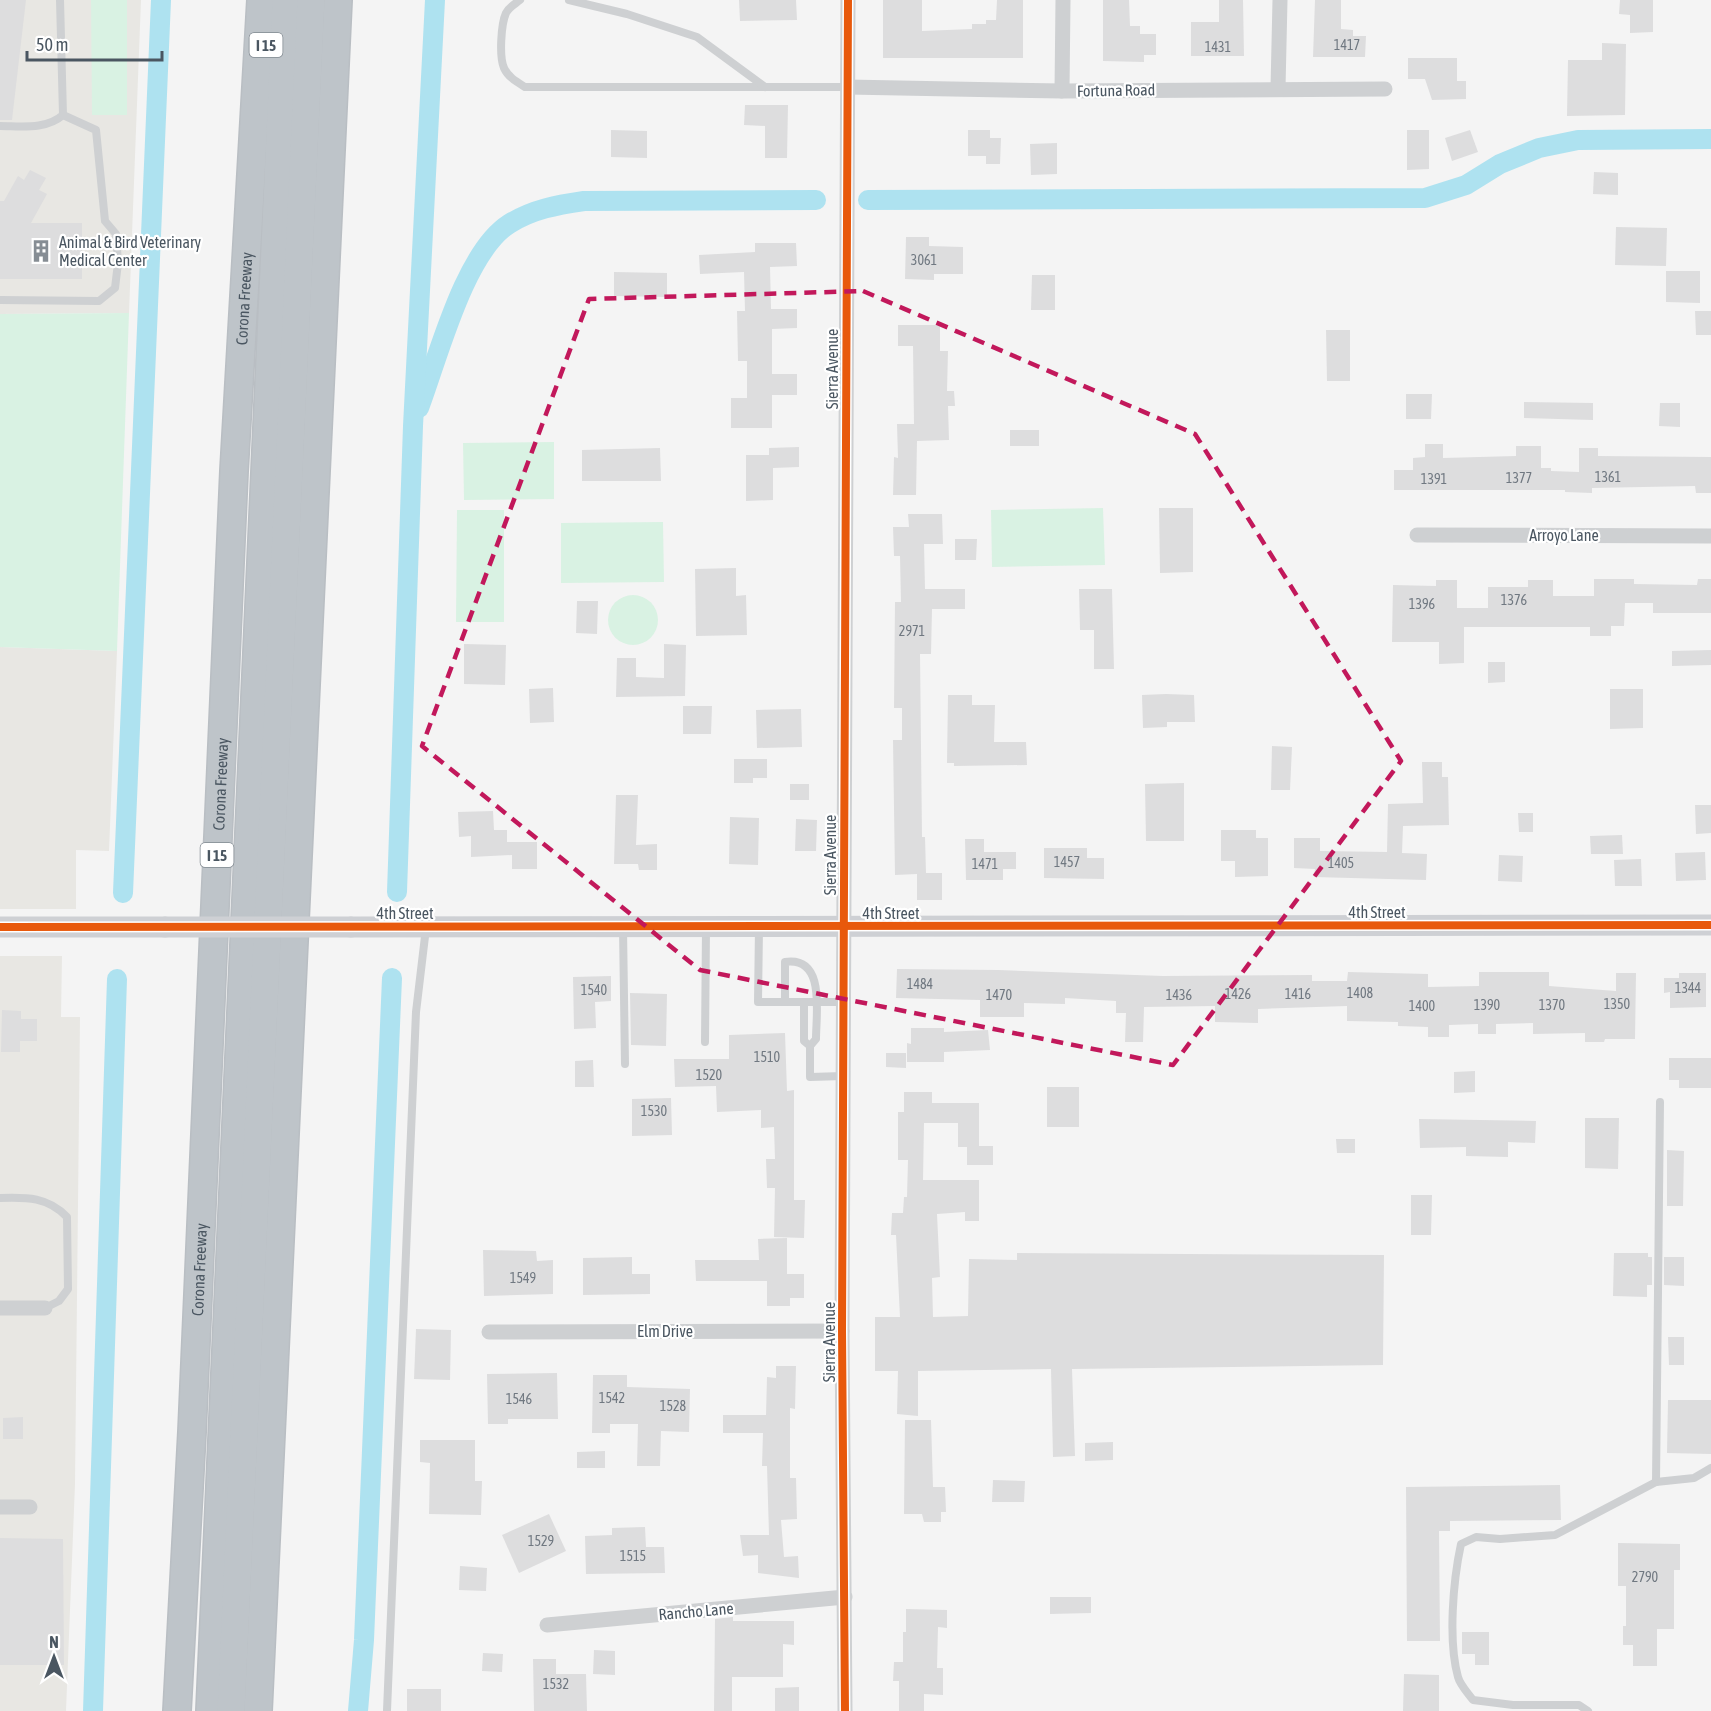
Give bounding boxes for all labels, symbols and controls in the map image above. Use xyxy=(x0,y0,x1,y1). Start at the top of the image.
scale bar xyxy=(27,24,162,62)
road number: I 15 xyxy=(250,33,282,57)
text: 50 m xyxy=(36,34,68,55)
house number: 1417 xyxy=(1334,37,1360,53)
house number: 1431 xyxy=(1205,39,1231,55)
street label: Fortuna Road xyxy=(1077,80,1155,100)
place label: Animal & Bird Veterinary Medical Center xyxy=(59,233,202,269)
building icon: Animal & Bird Veterinary Medical Center xyxy=(28,238,54,264)
street label: Corona Freeway xyxy=(232,251,257,346)
house number: 3061 xyxy=(911,252,937,268)
street label: Sierra Avenue xyxy=(823,329,841,409)
house number: 1361 xyxy=(1595,469,1621,485)
house number: 1377 xyxy=(1506,470,1532,486)
house number: 1391 xyxy=(1421,471,1447,487)
street label: Arroyo Lane xyxy=(1529,526,1599,545)
house number: 1376 xyxy=(1501,592,1528,608)
house number: 1396 xyxy=(1409,596,1436,612)
house number: 2971 xyxy=(899,623,925,639)
street label: Corona Freeway xyxy=(209,737,232,831)
street label: Sierra Avenue xyxy=(821,815,839,895)
road number: I 15 xyxy=(200,843,234,867)
house number: 1457 xyxy=(1054,854,1080,870)
house number: 1405 xyxy=(1328,855,1354,871)
house number: 1471 xyxy=(972,856,998,872)
street label: 4th Street xyxy=(1348,903,1406,921)
street label: 4th Street xyxy=(376,904,434,922)
street label: 4th Street xyxy=(862,904,920,922)
house number: 1484 xyxy=(907,976,934,992)
house number: 1344 xyxy=(1675,980,1702,996)
house number: 1540 xyxy=(581,982,608,998)
house number: 1408 xyxy=(1347,985,1374,1001)
house number: 1426 xyxy=(1225,986,1252,1002)
house number: 1416 xyxy=(1285,986,1312,1002)
house number: 1470 xyxy=(986,987,1013,1003)
house number: 1436 xyxy=(1166,987,1193,1003)
house number: 1350 xyxy=(1604,996,1631,1012)
house number: 1390 xyxy=(1474,997,1501,1013)
house number: 1370 xyxy=(1539,997,1566,1013)
house number: 1400 xyxy=(1409,998,1436,1014)
house number: 1510 xyxy=(754,1049,781,1065)
house number: 1520 xyxy=(696,1067,723,1083)
house number: 1530 xyxy=(641,1103,668,1119)
street label: Corona Freeway xyxy=(188,1222,211,1316)
house number: 1549 xyxy=(510,1270,536,1286)
street label: Sierra Avenue xyxy=(820,1302,838,1382)
street label: Elm Drive xyxy=(637,1322,693,1340)
house number: 1542 xyxy=(599,1390,625,1406)
house number: 1546 xyxy=(506,1391,533,1407)
house number: 1528 xyxy=(660,1398,687,1414)
house number: 1529 xyxy=(528,1533,554,1549)
house number: 1515 xyxy=(620,1548,646,1564)
house number: 2790 xyxy=(1632,1569,1659,1585)
street label: Rancho Lane xyxy=(658,1599,734,1623)
north arrow xyxy=(24,1627,84,1687)
text: N xyxy=(49,1633,59,1651)
house number: 1532 xyxy=(543,1676,569,1692)

